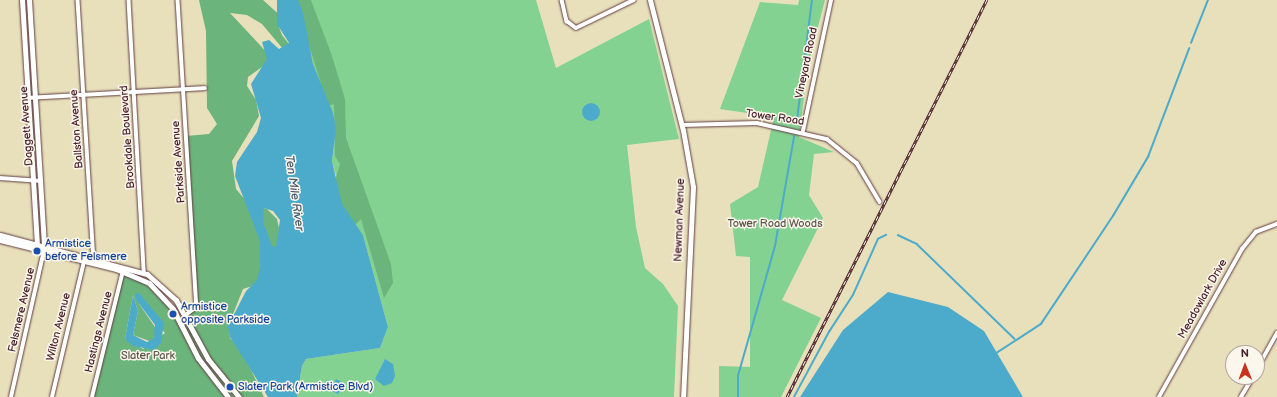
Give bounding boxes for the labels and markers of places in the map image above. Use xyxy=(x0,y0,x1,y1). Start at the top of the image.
place label: Armistice before Felsmere xyxy=(45,238,127,264)
marker: Armistice before Felsmere xyxy=(32,246,42,256)
place label: Armistice opposite Parkside xyxy=(181,301,270,327)
marker: Armistice opposite Parkside xyxy=(168,309,178,319)
place label: Slater Park (Armistice Blvd) xyxy=(238,380,373,394)
marker: Slater Park (Armistice Blvd) xyxy=(225,382,235,392)

